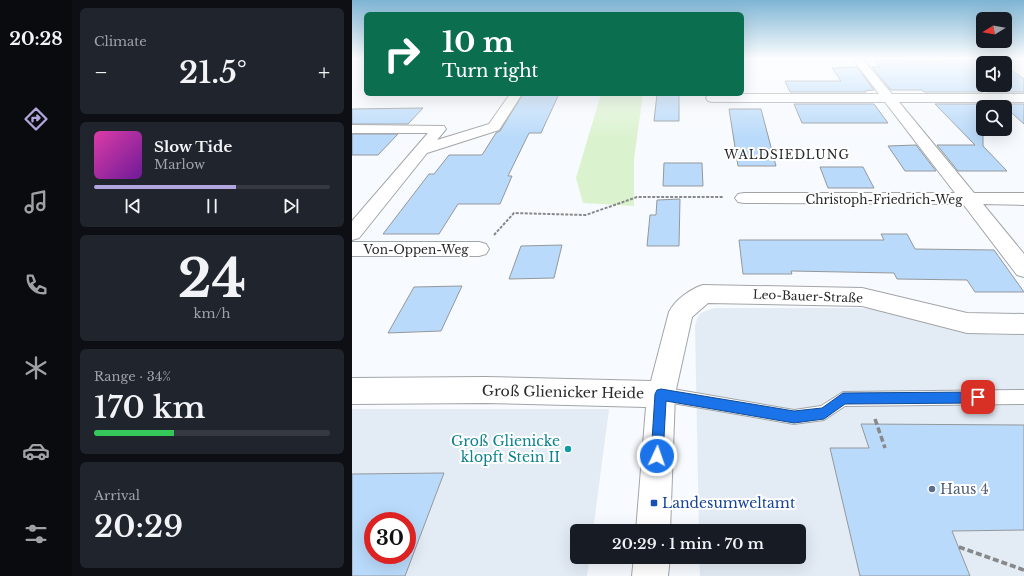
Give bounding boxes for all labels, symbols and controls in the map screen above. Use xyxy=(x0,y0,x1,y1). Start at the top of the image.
north arrow xyxy=(976,12,1012,48)
map controls xyxy=(976,12,1012,136)
text: 10 m xyxy=(442,25,514,60)
text: 20:28 xyxy=(9,28,63,50)
icon: right xyxy=(376,28,428,80)
text: Climate xyxy=(94,33,147,50)
text: 21.5° xyxy=(179,54,247,91)
button: sound xyxy=(976,56,1012,92)
text: − xyxy=(94,59,108,86)
text: + xyxy=(318,59,330,86)
text: Turn right xyxy=(442,60,538,82)
button: search xyxy=(976,100,1012,136)
icon: directions xyxy=(22,105,50,133)
text: Slow Tide xyxy=(154,137,232,156)
district label: WALDSIEDLUNG xyxy=(723,147,850,162)
text: Marlow xyxy=(154,156,205,173)
icon: music xyxy=(22,188,50,216)
street label: Christoph-Friedrich-Weg xyxy=(806,192,963,207)
icon: previous xyxy=(122,195,144,217)
icon: pause xyxy=(201,195,223,217)
icon: next xyxy=(280,195,302,217)
street label: Von-Oppen-Weg xyxy=(362,242,469,257)
text: 24 xyxy=(178,247,246,311)
icon: phone xyxy=(22,271,50,299)
street label: Leo-Bauer-Straße xyxy=(753,287,863,305)
text: km/h xyxy=(194,305,230,322)
icon: climate xyxy=(22,354,50,382)
text: Range · 34% xyxy=(94,368,171,385)
pin xyxy=(961,380,995,414)
street label: Groß Glienicker Heide xyxy=(482,382,644,402)
icon: arrive xyxy=(967,386,989,408)
text: 170 km xyxy=(94,389,205,426)
place label: Groß Glienicke klopft Stein II xyxy=(451,432,560,466)
position arrow xyxy=(636,435,678,477)
icon: car xyxy=(22,437,50,465)
marker: Groß Glienicke klopft Stein II xyxy=(563,444,573,454)
place label: Haus 4 xyxy=(940,480,989,498)
marker: Haus 4 xyxy=(927,484,937,494)
text: Arrival xyxy=(94,487,140,504)
place label: Landesumweltamt xyxy=(662,494,796,512)
marker: Landesumweltamt xyxy=(649,498,659,508)
text: 20:29 xyxy=(94,508,183,545)
speed limit sign: 30 xyxy=(364,512,416,564)
icon: filters xyxy=(22,520,50,548)
text: 20:29 · 1 min · 70 m xyxy=(612,534,764,553)

